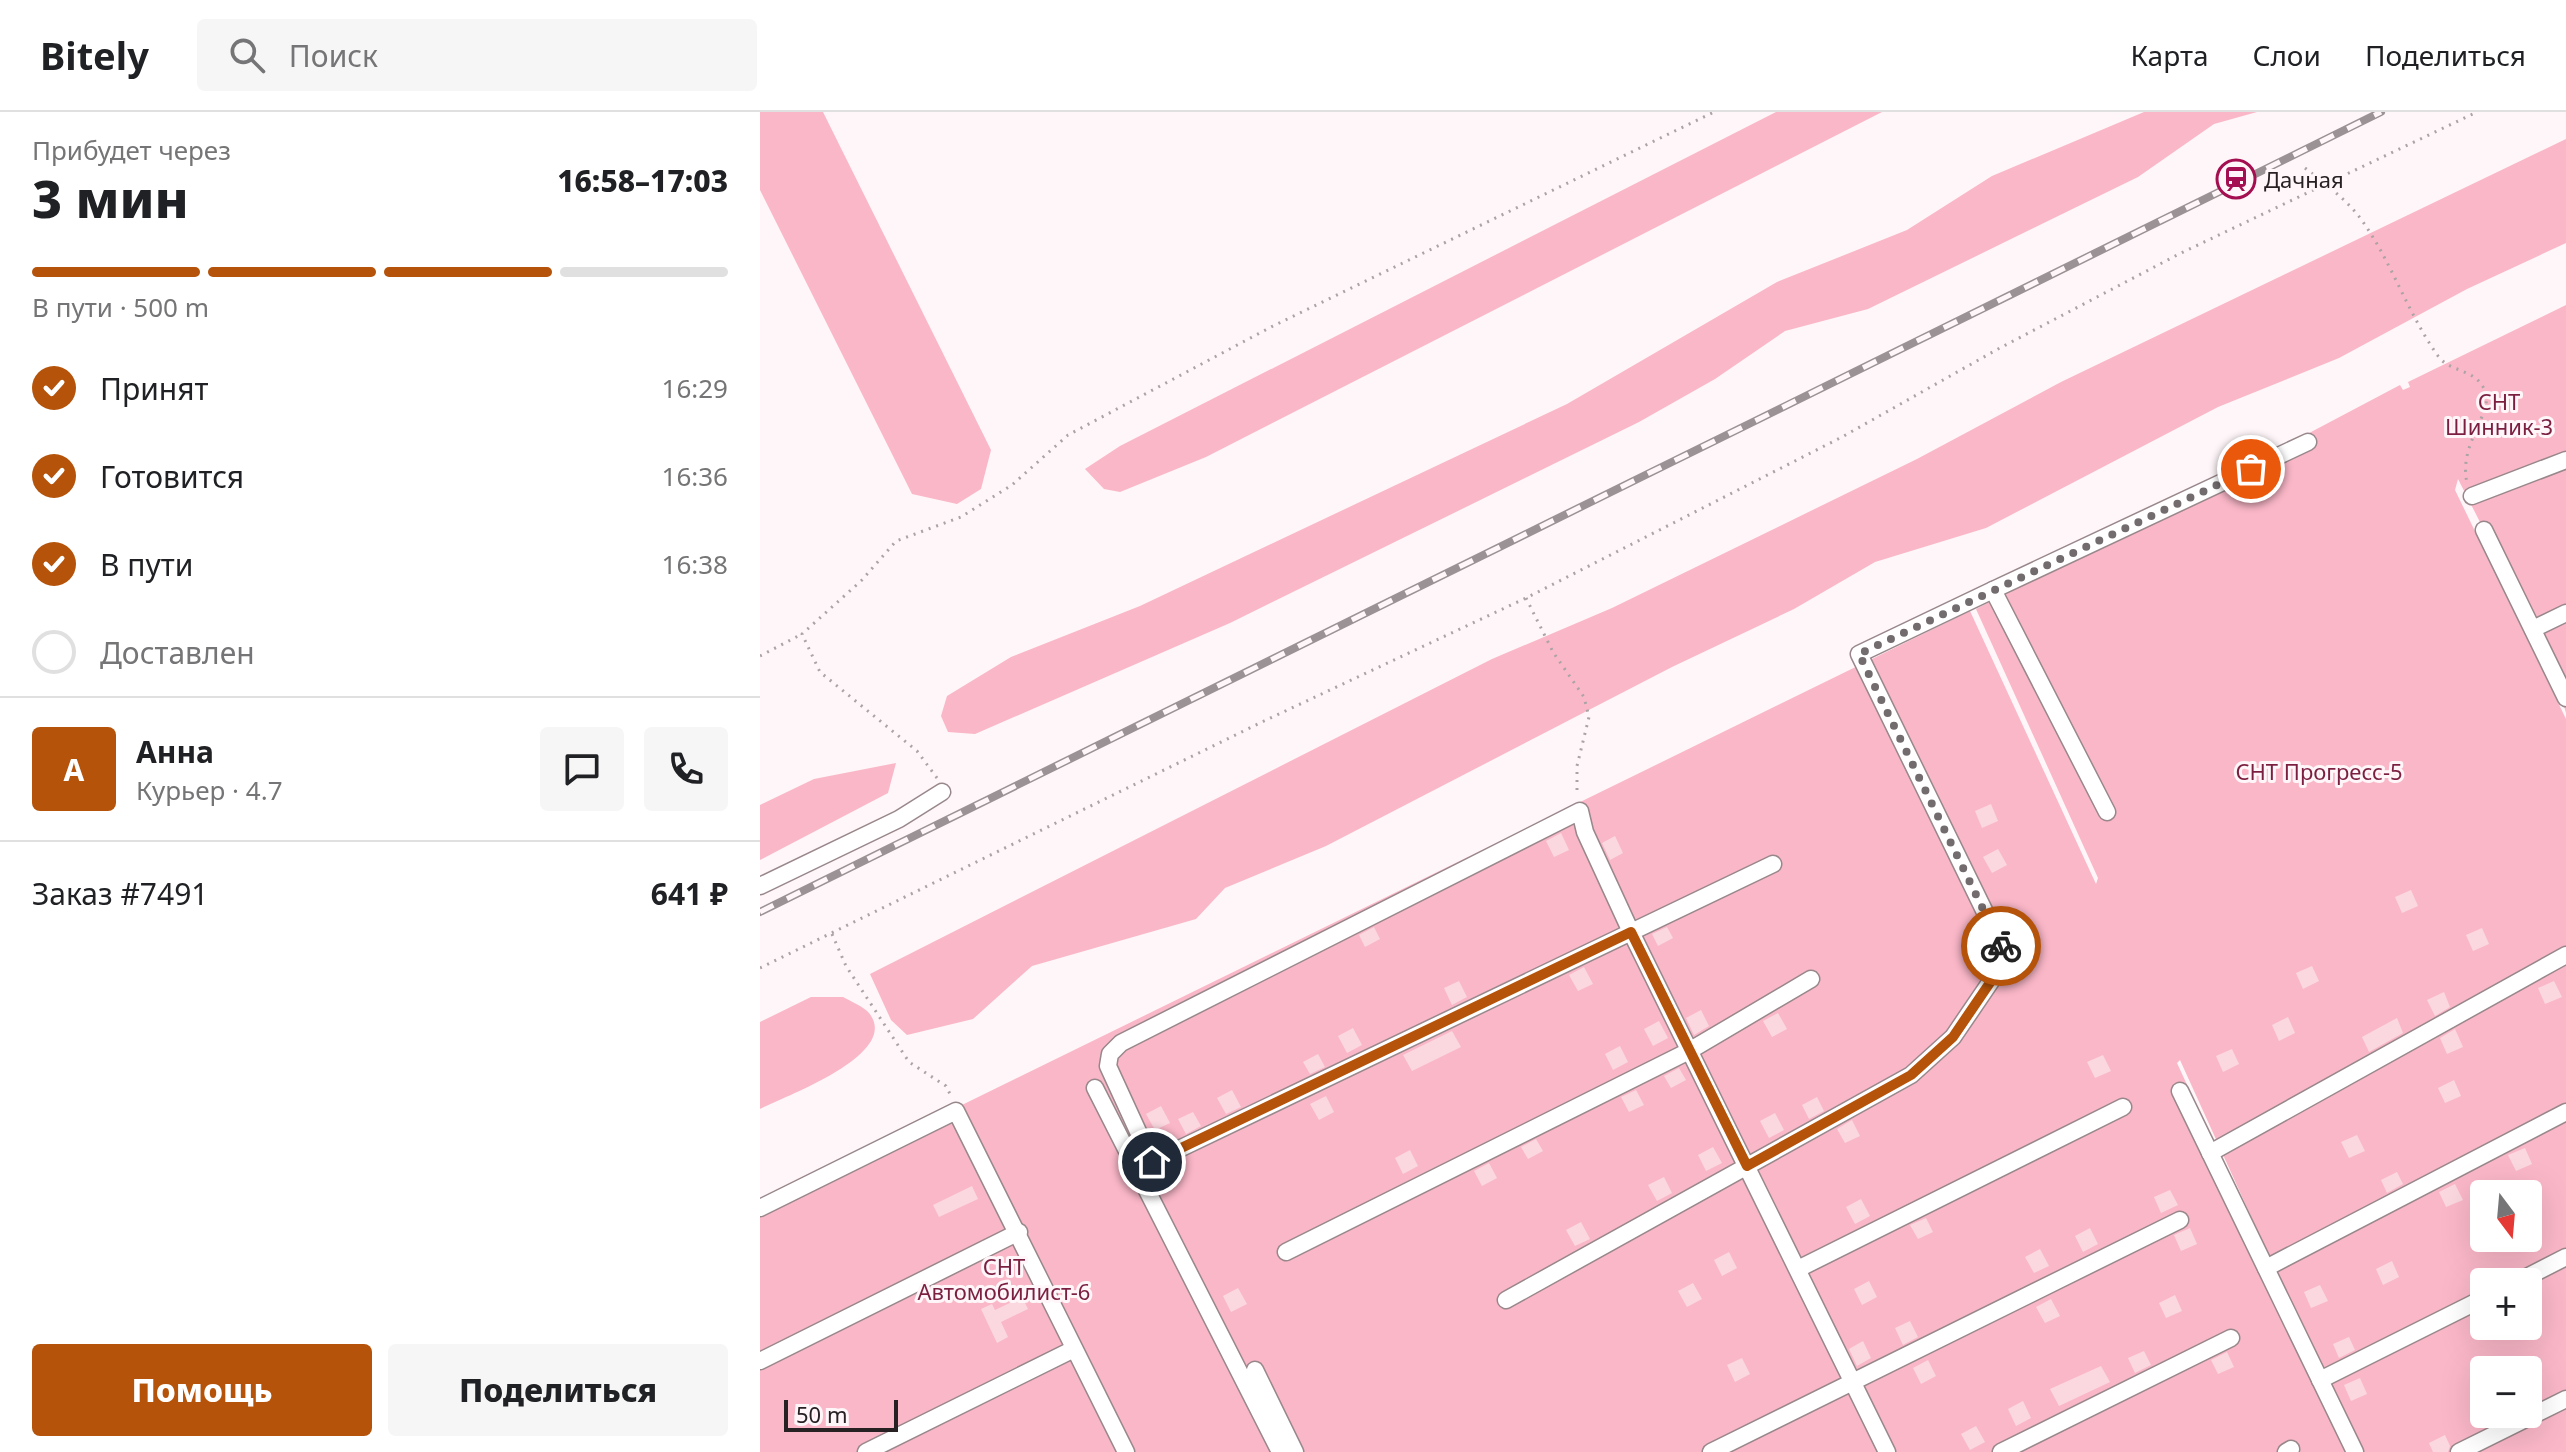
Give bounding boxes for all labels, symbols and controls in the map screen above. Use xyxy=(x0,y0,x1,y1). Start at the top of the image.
search box xyxy=(197,19,757,91)
text: Bitely xyxy=(40,29,149,81)
icon: search xyxy=(225,33,269,77)
text: Поиск xyxy=(289,35,378,76)
text: Карта xyxy=(2130,36,2209,74)
text: Слои xyxy=(2253,36,2321,74)
text: Поделиться xyxy=(2365,36,2526,74)
text: Прибудет через xyxy=(32,132,231,168)
station icon: Дачная xyxy=(2215,158,2257,200)
text: 16:58–17:03 xyxy=(557,160,728,201)
text: 3 мин xyxy=(32,162,189,233)
place label: Дачная xyxy=(2264,164,2344,194)
text: В пути · 500 m xyxy=(32,289,209,325)
icon: check xyxy=(32,366,76,410)
text: Принят xyxy=(100,368,209,409)
text: 16:29 xyxy=(662,370,728,406)
park label: СНТ Шинник-3 xyxy=(2445,386,2553,441)
pin xyxy=(2217,435,2285,503)
icon: bag xyxy=(2229,447,2273,491)
icon: check xyxy=(32,454,76,498)
text: Готовится xyxy=(100,456,244,497)
text: 16:36 xyxy=(662,458,728,494)
icon: check xyxy=(32,542,76,586)
text: В пути xyxy=(100,544,193,585)
text: 16:38 xyxy=(662,546,728,582)
text: Доставлен xyxy=(100,632,255,673)
button: chat xyxy=(540,727,624,811)
button: phone xyxy=(644,727,728,811)
text: Анна xyxy=(136,731,214,772)
text: А xyxy=(64,749,84,790)
park label: СНТ Прогресс-5 xyxy=(2235,756,2403,786)
text: Курьер · 4.7 xyxy=(136,772,283,808)
text: Заказ #7491 xyxy=(32,873,208,914)
text: 641 ₽ xyxy=(651,873,728,914)
courier xyxy=(1961,906,2041,986)
icon: bike xyxy=(1979,924,2023,968)
pin xyxy=(1118,1128,1186,1196)
icon: home xyxy=(1130,1140,1174,1184)
north arrow xyxy=(2470,1180,2542,1252)
map controls xyxy=(2470,1180,2542,1428)
park label: СНТ Автомобилист-6 xyxy=(918,1251,1090,1306)
button: + xyxy=(2470,1268,2542,1340)
button: Помощь xyxy=(32,1344,372,1436)
button: Поделиться xyxy=(388,1344,728,1436)
button: − xyxy=(2470,1356,2542,1428)
scale bar xyxy=(784,1396,898,1432)
text: 50 m xyxy=(796,1399,847,1429)

